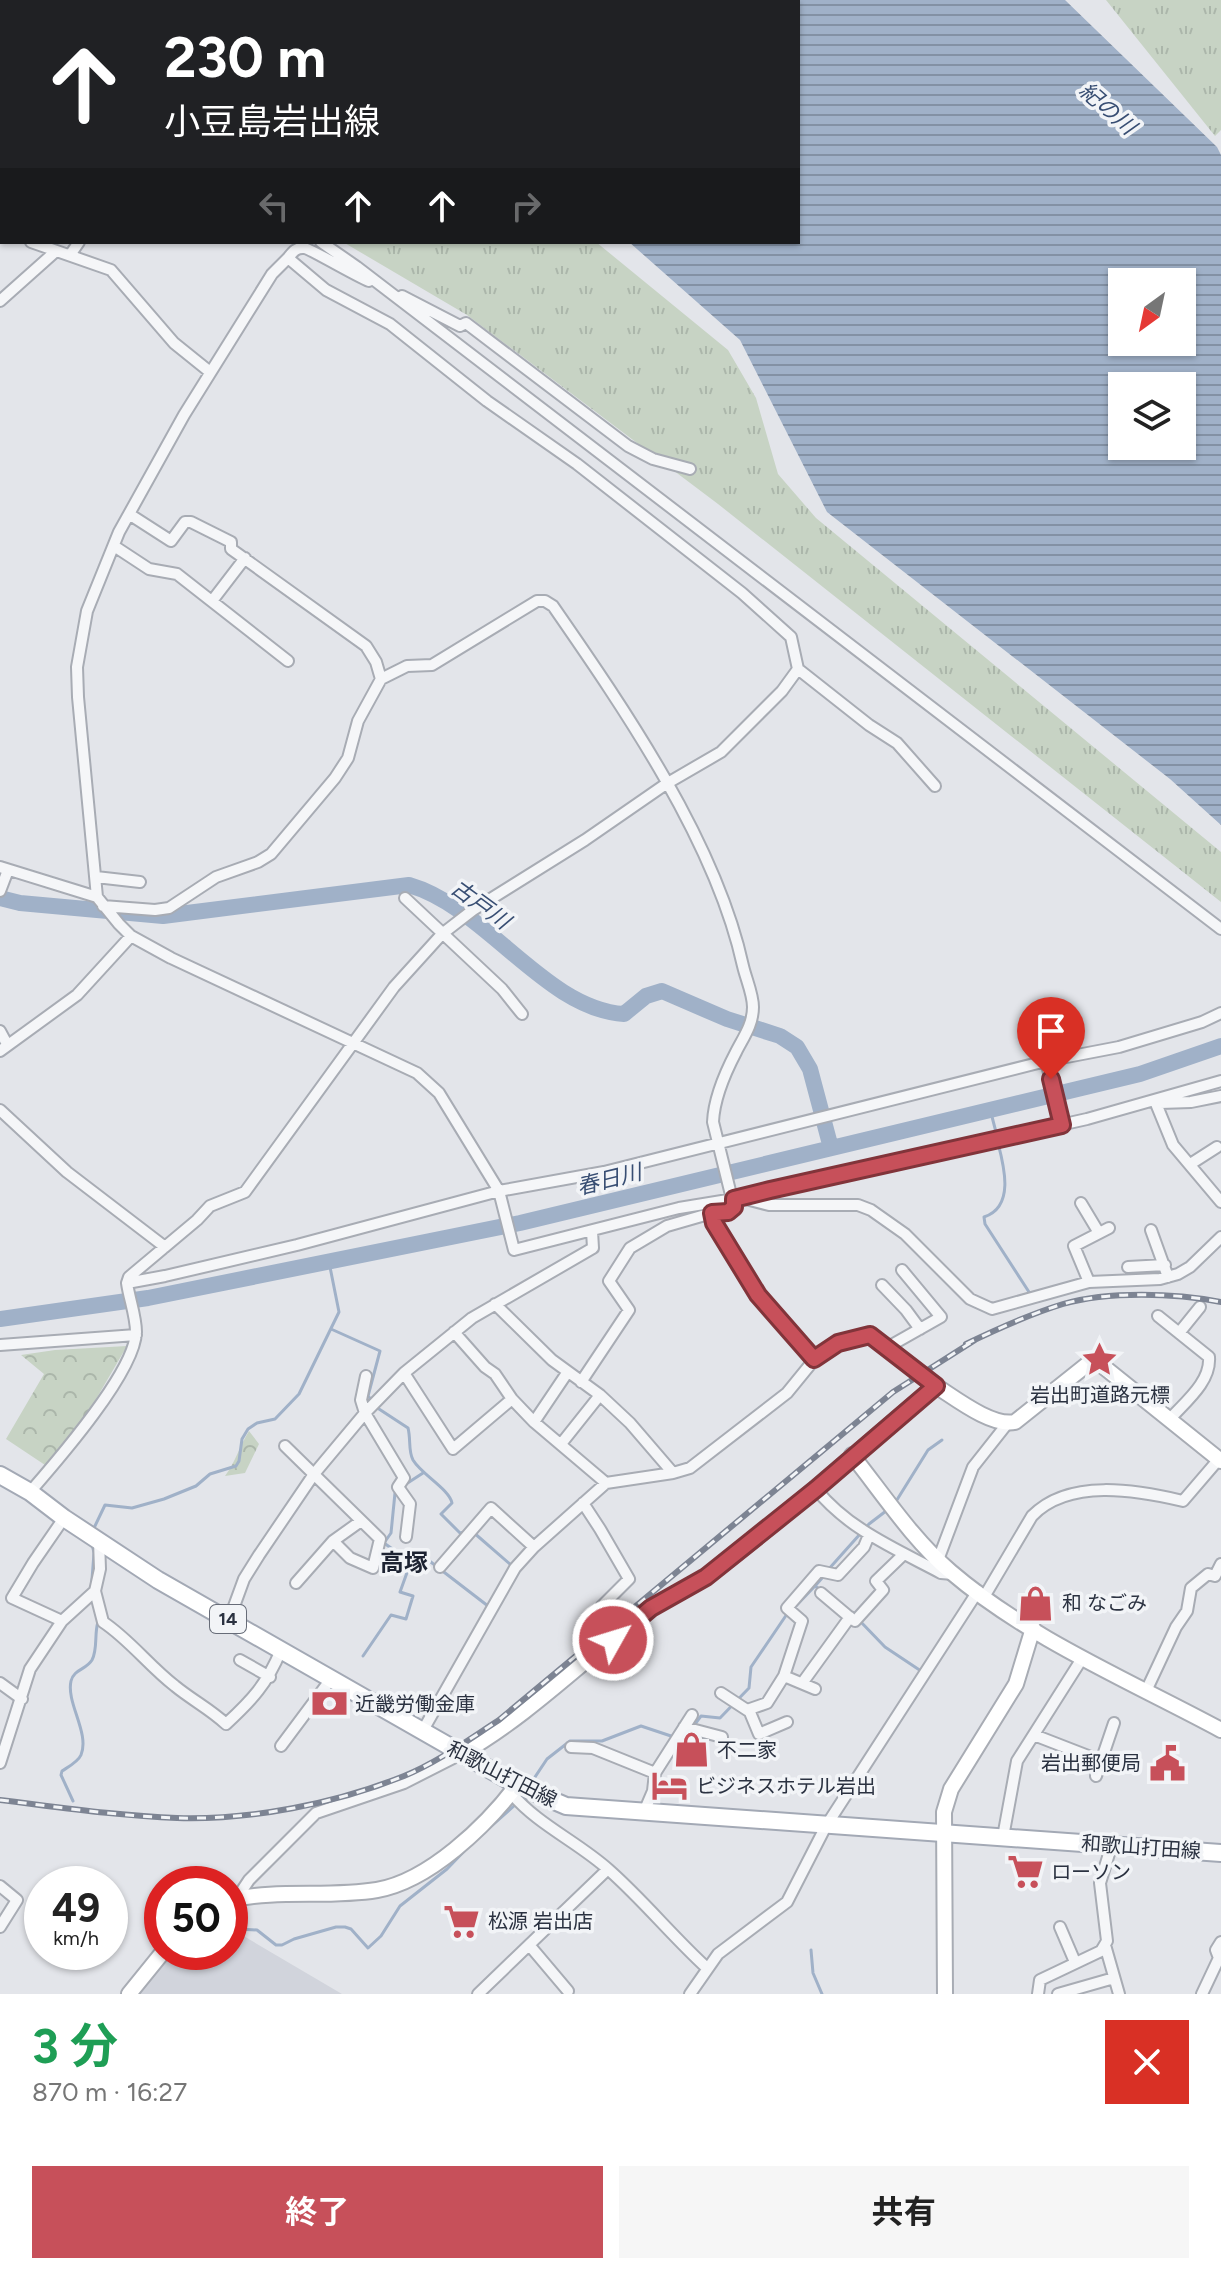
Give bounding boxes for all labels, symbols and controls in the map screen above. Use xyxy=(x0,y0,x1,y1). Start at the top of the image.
text: 230 m xyxy=(164,24,326,91)
icon: ahead xyxy=(32,32,136,136)
water label: 紀の川 xyxy=(1074,77,1143,142)
text: 小豆島岩出線 xyxy=(164,100,380,143)
icon: left xyxy=(252,184,296,228)
icon: ahead xyxy=(336,184,380,228)
icon: ahead xyxy=(420,184,464,228)
icon: right xyxy=(504,184,548,228)
north arrow xyxy=(1108,268,1196,356)
map controls xyxy=(1108,268,1196,460)
button: layers xyxy=(1108,372,1196,460)
water label: 古戸川 xyxy=(446,874,517,936)
pin xyxy=(1017,997,1085,1079)
icon: arrive xyxy=(1029,1009,1073,1053)
water label: 春日川 xyxy=(574,1158,646,1201)
place icon: 岩出町道路元標 xyxy=(1081,1341,1119,1379)
place label: 岩出町道路元標 xyxy=(1030,1383,1170,1407)
district label: 高塚 xyxy=(380,1548,428,1577)
shop icon: 和 なごみ xyxy=(1017,1584,1055,1622)
place label: 和 なごみ xyxy=(1062,1591,1147,1615)
position arrow xyxy=(571,1598,655,1682)
road number: 14 xyxy=(210,1605,246,1633)
bank icon: 近畿労働金庫 xyxy=(310,1685,348,1723)
place label: 近畿労働金庫 xyxy=(355,1692,475,1716)
shop icon: 不二家 xyxy=(672,1731,710,1769)
street label: 和歌山打田線 xyxy=(443,1736,561,1812)
place label: 不二家 xyxy=(717,1738,777,1762)
public building icon: 岩出郵便局 xyxy=(1148,1744,1186,1782)
place label: 岩出郵便局 xyxy=(1041,1751,1141,1775)
hotel icon: ビジネスホテル岩出 xyxy=(651,1767,689,1805)
place label: ビジネスホテル岩出 xyxy=(696,1774,876,1798)
street label: 和歌山打田線 xyxy=(1080,1831,1202,1863)
supermarket icon: ローソン xyxy=(1006,1853,1044,1891)
place label: ローソン xyxy=(1051,1860,1131,1884)
speed limit sign: 50 xyxy=(144,1866,248,1970)
text: 49 xyxy=(52,1884,100,1932)
supermarket icon: 松源 岩出店 xyxy=(443,1902,481,1940)
place label: 松源 岩出店 xyxy=(488,1909,593,1933)
text: km/h xyxy=(53,1926,99,1950)
text: 3 分 xyxy=(32,2017,118,2075)
button: close xyxy=(1105,2020,1189,2104)
text: 870 m · 16:27 xyxy=(32,2076,187,2108)
button: 終了 xyxy=(32,2166,603,2258)
button: 共有 xyxy=(619,2166,1189,2258)

